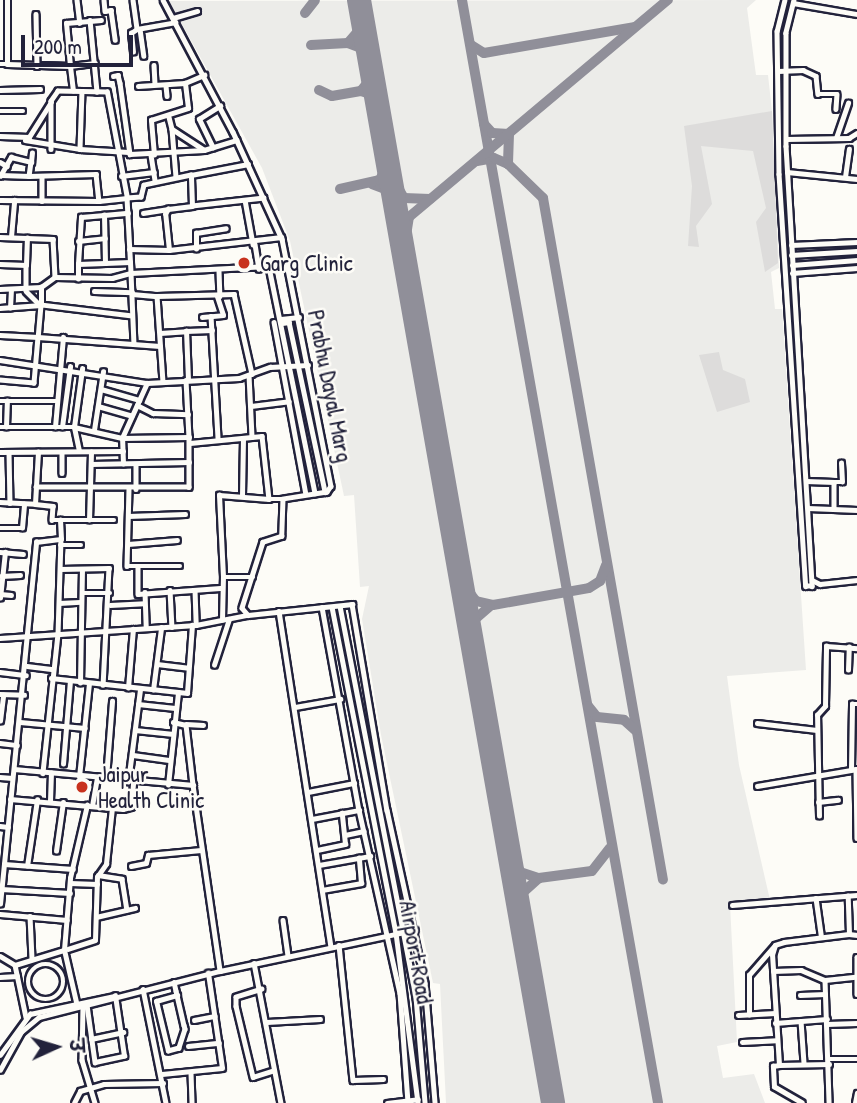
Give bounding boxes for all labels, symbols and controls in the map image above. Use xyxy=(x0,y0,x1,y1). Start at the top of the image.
scale bar xyxy=(24,21,136,65)
text: 200 m xyxy=(34,32,82,61)
place label: Garg Clinic xyxy=(260,249,353,277)
marker: Garg Clinic xyxy=(234,253,254,273)
street label: Prabhu Dayal Marg xyxy=(302,308,358,464)
place label: Jaipur Health Clinic xyxy=(98,760,204,814)
marker: Jaipur Health Clinic xyxy=(72,777,92,797)
street label: Airport Road xyxy=(393,898,439,1006)
north arrow xyxy=(21,1012,91,1082)
text: उ xyxy=(64,1038,90,1053)

